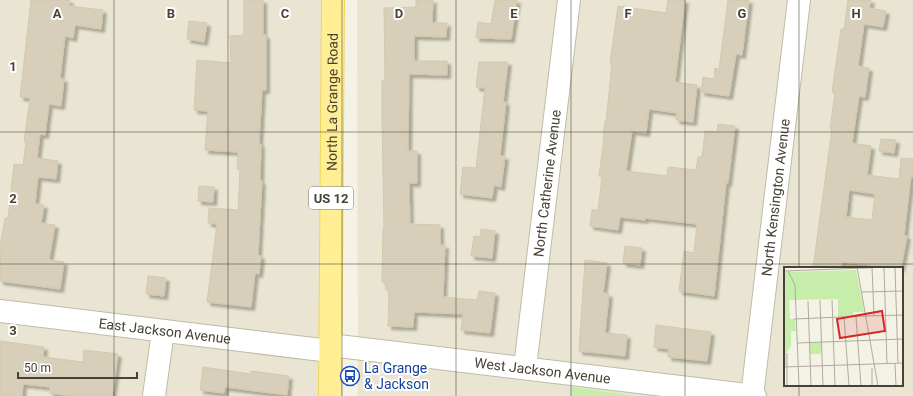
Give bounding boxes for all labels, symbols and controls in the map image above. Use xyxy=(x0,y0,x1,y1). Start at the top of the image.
text: A xyxy=(53,6,62,21)
text: B xyxy=(167,6,175,21)
text: C xyxy=(281,6,290,21)
text: D xyxy=(395,6,403,21)
text: E xyxy=(510,6,518,21)
text: F xyxy=(624,6,632,21)
text: G xyxy=(738,6,747,21)
text: H xyxy=(851,6,861,21)
street label: North La Grange Road xyxy=(324,33,341,171)
text: 1 xyxy=(9,59,17,74)
street label: North Catherine Avenue xyxy=(530,109,564,258)
street label: North Kensington Avenue xyxy=(758,118,793,277)
road number: US 12 xyxy=(309,187,353,209)
text: 2 xyxy=(9,191,17,206)
inset map xyxy=(784,267,903,386)
street label: East Jackson Avenue xyxy=(98,315,232,347)
text: 3 xyxy=(9,323,17,338)
scale bar xyxy=(18,354,137,380)
street label: West Jackson Avenue xyxy=(473,354,611,387)
place label: La Grange & Jackson xyxy=(364,360,429,392)
text: 50 m xyxy=(24,361,51,375)
bus stop icon: La Grange & Jackson xyxy=(339,365,361,387)

